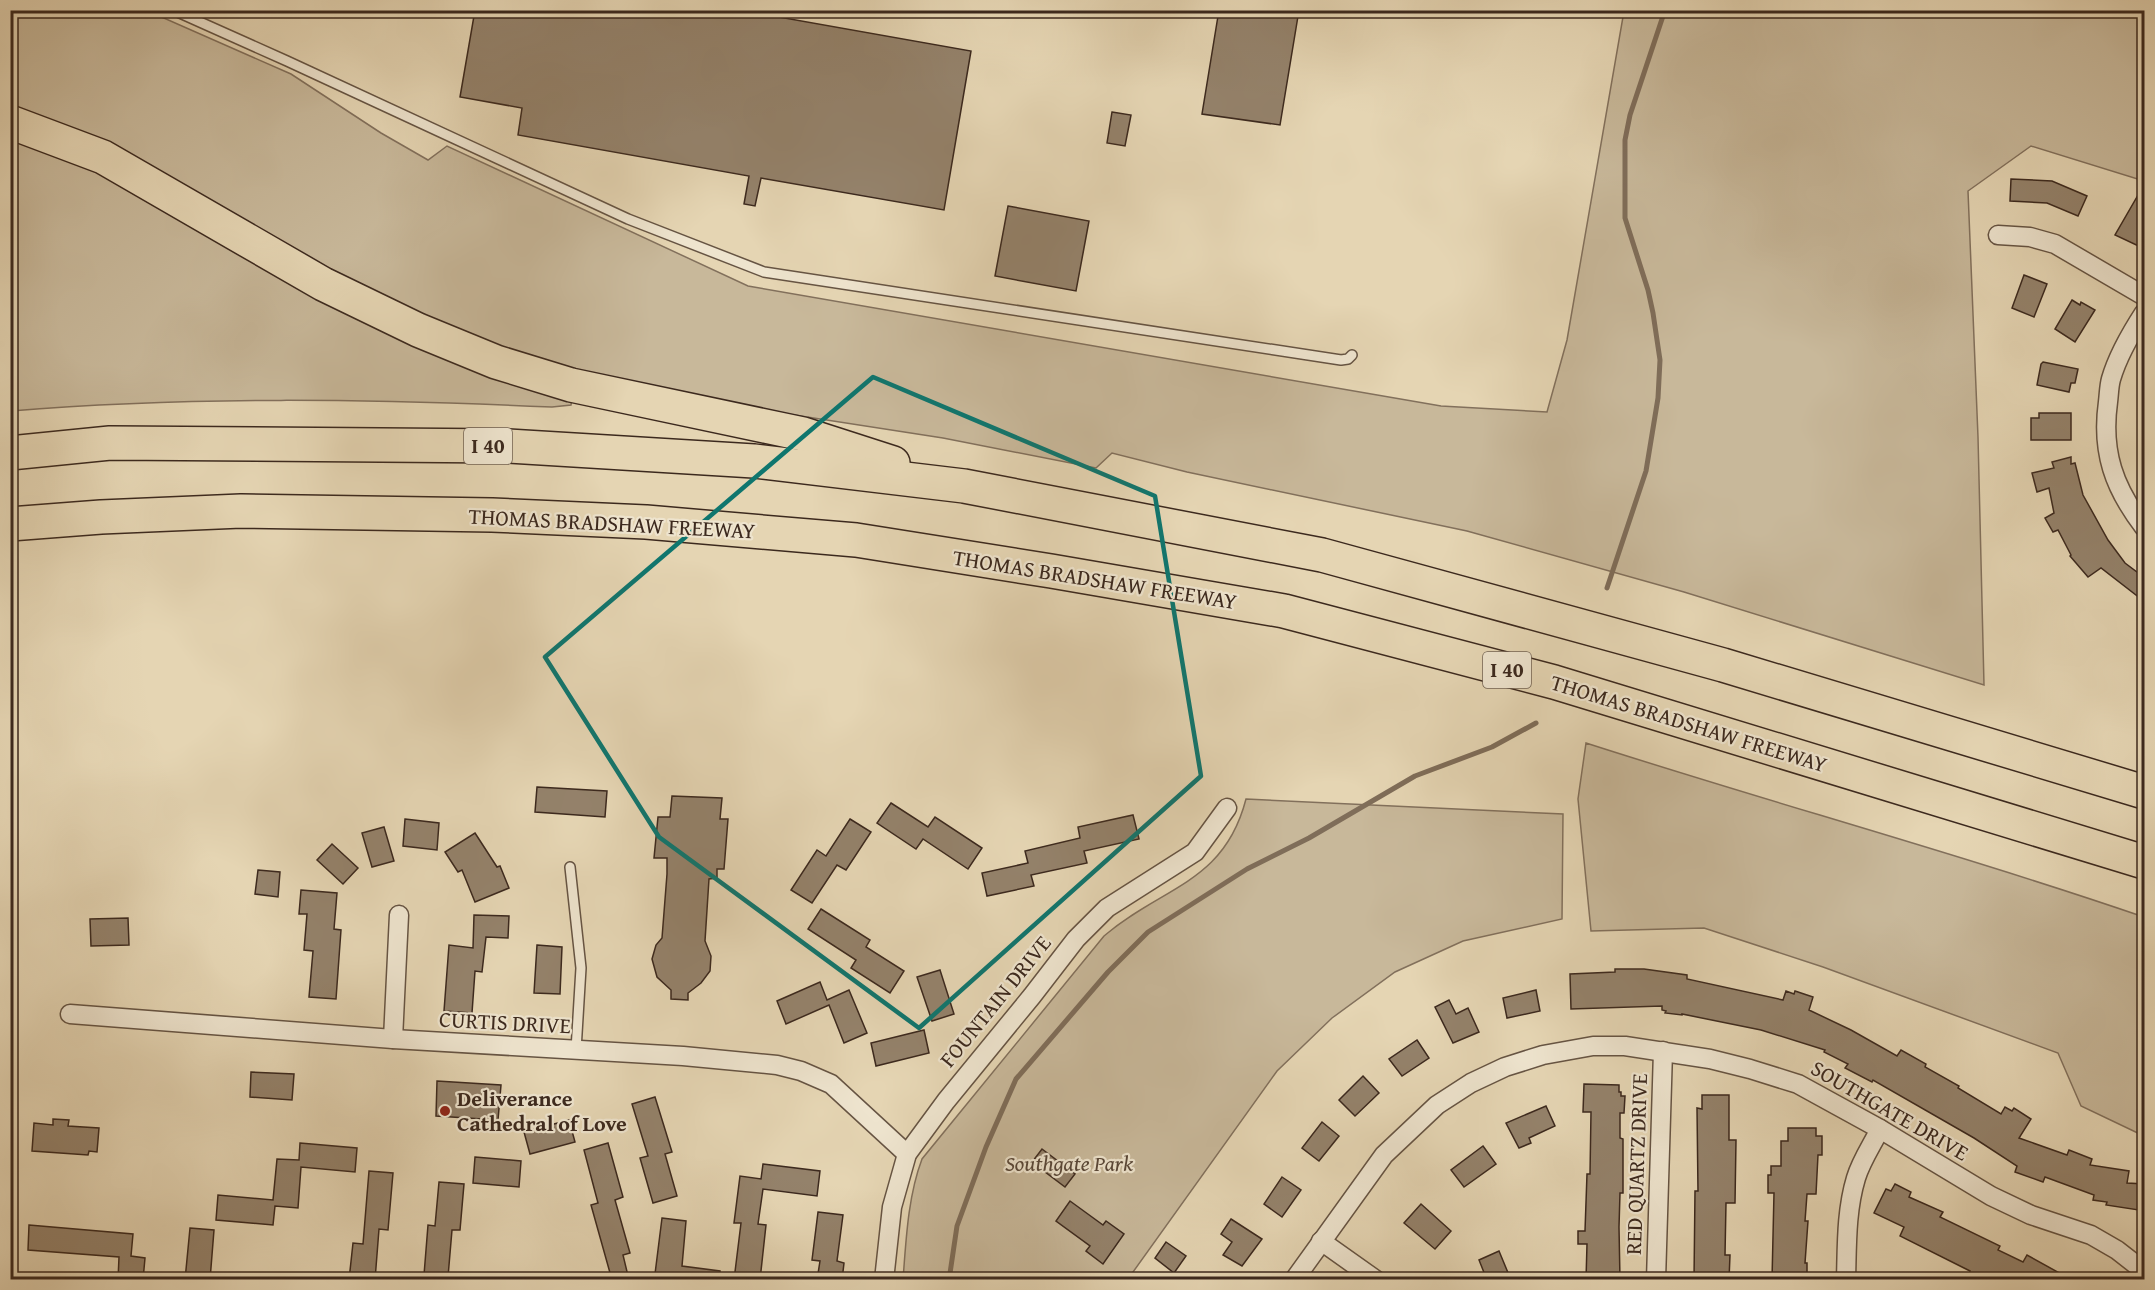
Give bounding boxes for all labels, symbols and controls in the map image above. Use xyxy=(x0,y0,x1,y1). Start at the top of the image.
road number: I 40 xyxy=(464,428,512,464)
street label: THOMAS BRADSHAW FREEWAY xyxy=(468,500,756,546)
street label: THOMAS BRADSHAW FREEWAY xyxy=(951,541,1239,617)
road number: I 40 xyxy=(1483,652,1531,688)
street label: THOMAS BRADSHAW FREEWAY xyxy=(1547,666,1831,780)
street label: FOUNTAIN DRIVE xyxy=(932,928,1058,1074)
street label: CURTIS DRIVE xyxy=(438,1003,572,1041)
street label: SOUTHGATE DRIVE xyxy=(1805,1052,1975,1168)
street label: RED QUARTZ DRIVE xyxy=(1617,1073,1655,1255)
place label: Deliverance Cathedral of Love xyxy=(457,1082,627,1139)
marker: Deliverance Cathedral of Love xyxy=(438,1104,452,1118)
park label: Southgate Park xyxy=(1005,1147,1134,1179)

